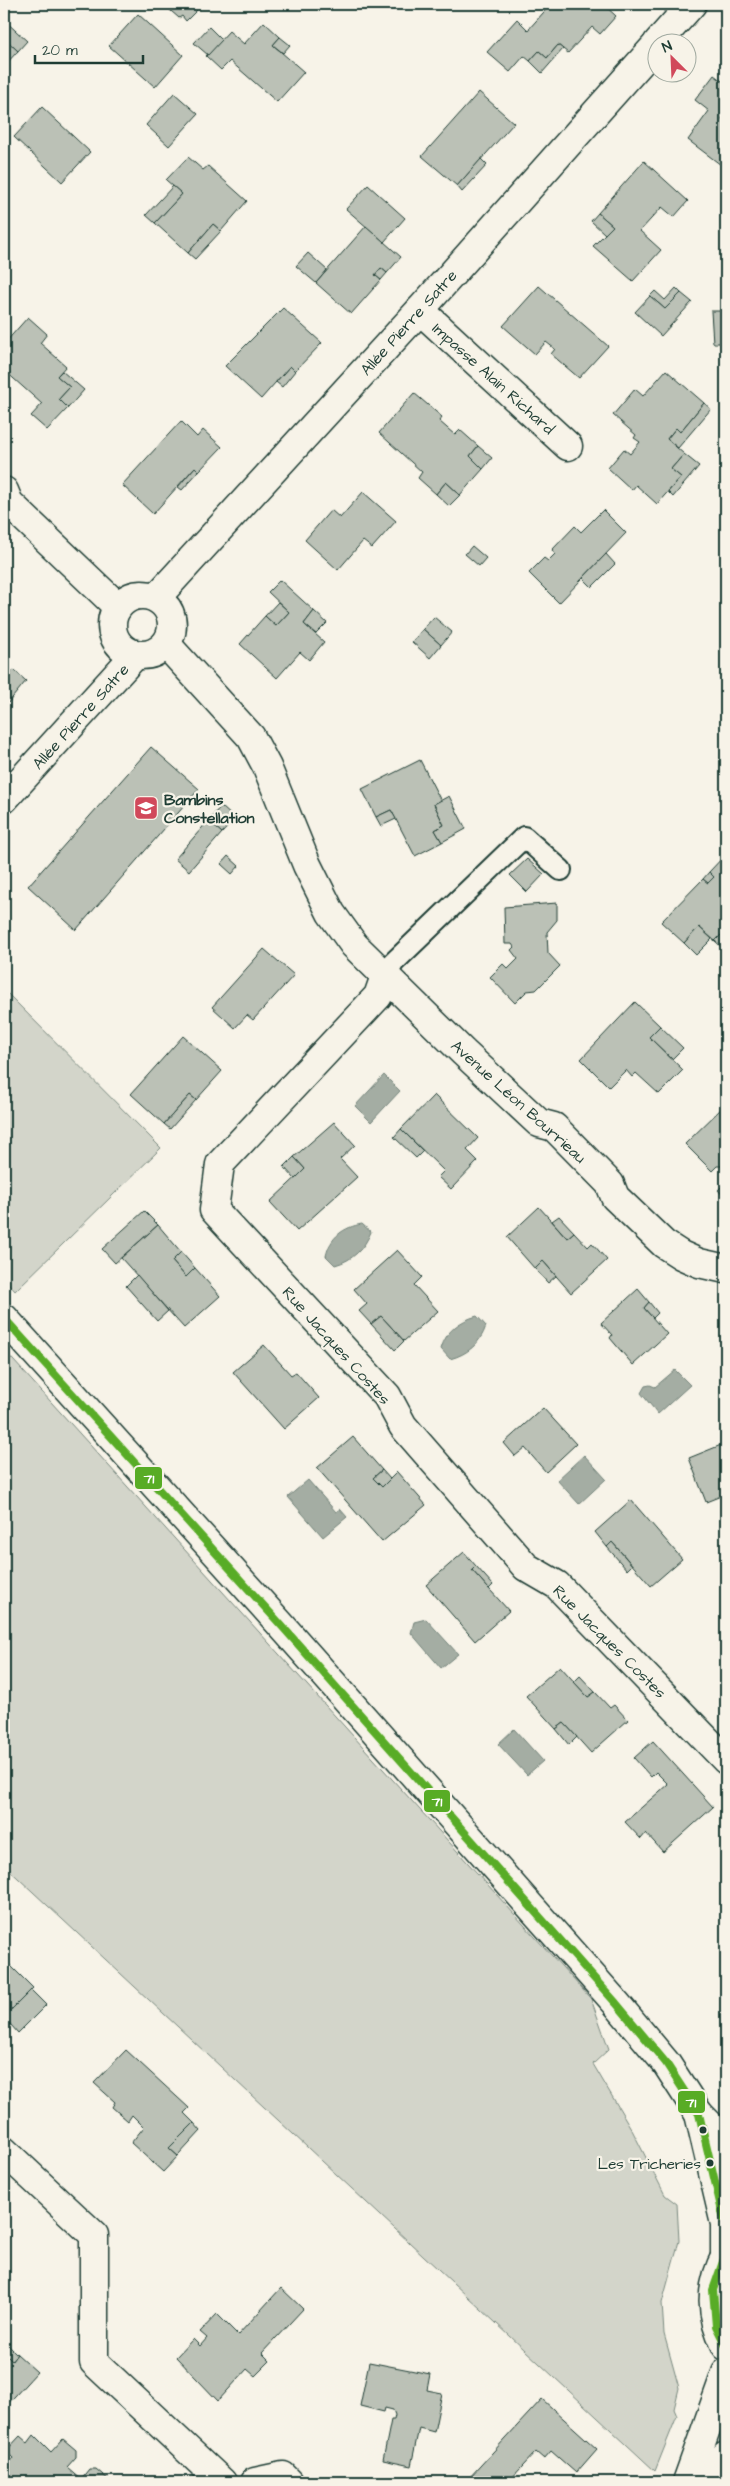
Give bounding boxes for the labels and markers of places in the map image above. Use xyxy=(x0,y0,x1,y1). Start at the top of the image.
place label: Bambins Constellation xyxy=(164,789,255,829)
school or university icon: Bambins Constellation xyxy=(133,795,159,821)
unlabelled marker xyxy=(698,2125,708,2135)
place label: Les Tricheries xyxy=(598,2154,701,2175)
marker: Les Tricheries xyxy=(705,2158,715,2168)

